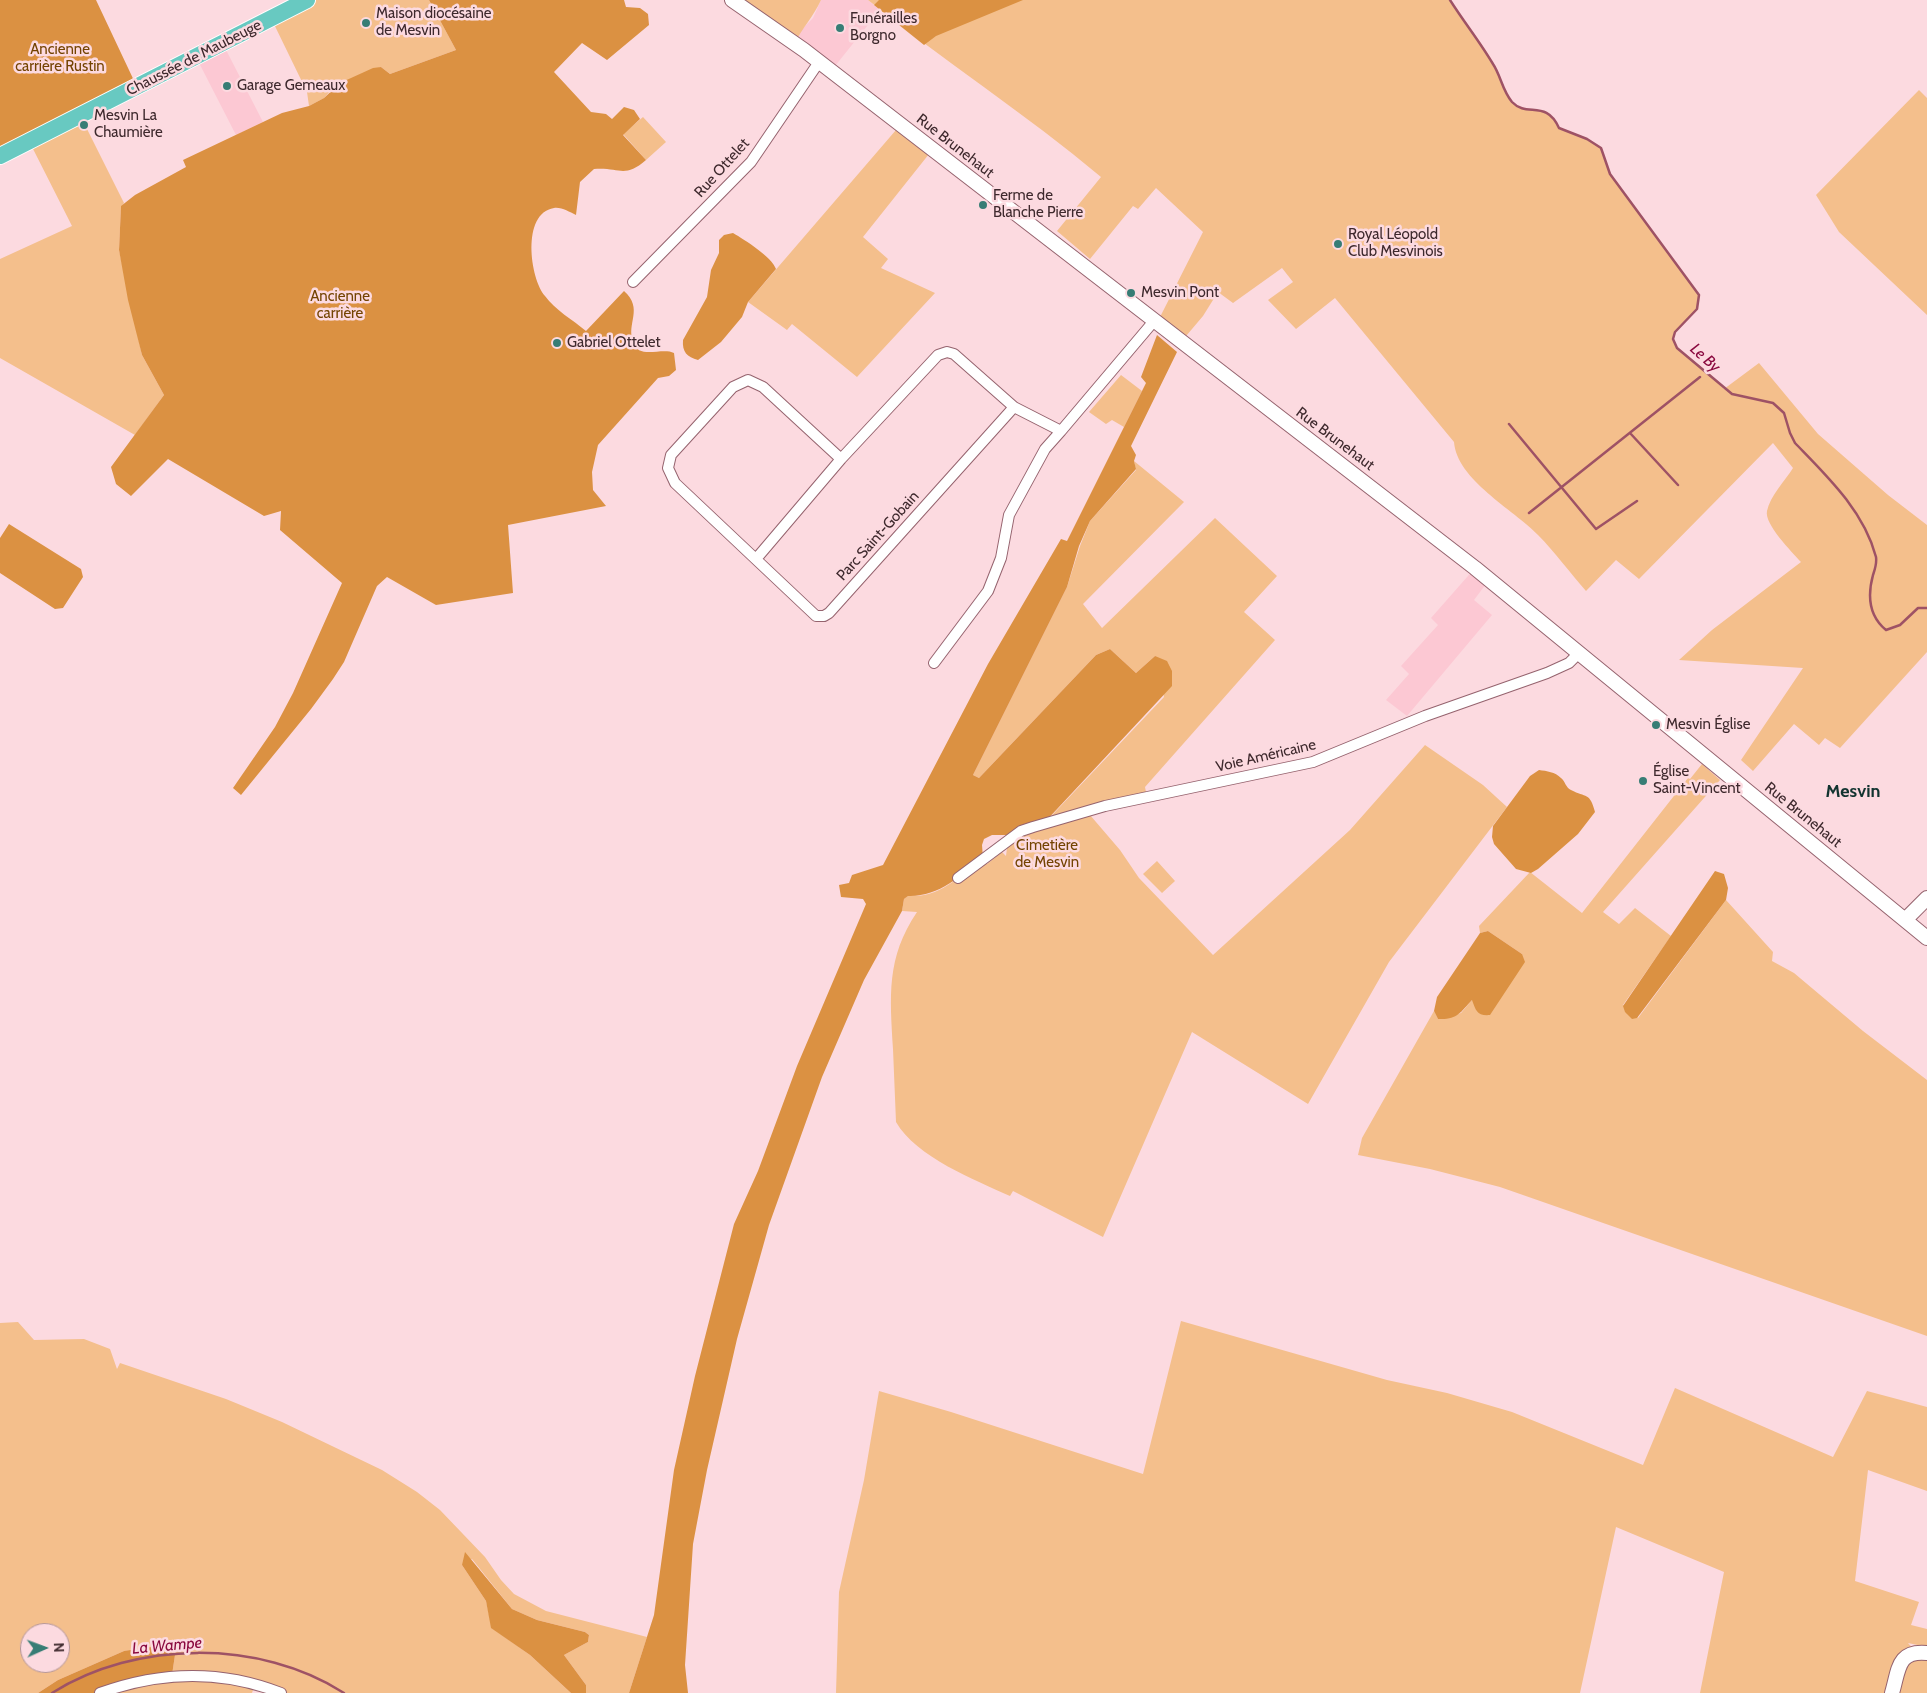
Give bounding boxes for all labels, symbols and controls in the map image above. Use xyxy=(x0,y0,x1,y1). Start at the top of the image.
place label: Maison diocésaine de Mesvin xyxy=(376,5,491,40)
place label: Funérailles Borgno xyxy=(850,10,917,45)
street label: Chaussée de Maubeuge xyxy=(123,16,265,100)
marker: Maison diocésaine de Mesvin xyxy=(360,17,372,29)
marker: Funérailles Borgno xyxy=(834,22,846,34)
park label: Ancienne carrière Rustin xyxy=(15,41,105,76)
place label: Garage Gemeaux xyxy=(237,77,345,95)
marker: Garage Gemeaux xyxy=(221,80,233,92)
place label: Mesvin La Chaumière xyxy=(94,107,163,142)
street label: Rue Brunehaut xyxy=(913,110,997,182)
marker: Mesvin La Chaumière xyxy=(78,119,90,131)
street label: Rue Ottelet xyxy=(691,135,753,201)
place label: Ferme de Blanche Pierre xyxy=(993,187,1083,222)
marker: Ferme de Blanche Pierre xyxy=(977,199,989,211)
place label: Royal Léopold Club Mesvinois xyxy=(1348,226,1443,261)
marker: Royal Léopold Club Mesvinois xyxy=(1332,238,1344,250)
place label: Mesvin Pont xyxy=(1141,284,1219,302)
marker: Mesvin Pont xyxy=(1125,287,1137,299)
park label: Ancienne carrière xyxy=(310,288,370,323)
place label: Gabriel Ottelet xyxy=(567,334,661,352)
marker: Gabriel Ottelet xyxy=(551,337,563,349)
water label: Le By xyxy=(1686,339,1724,377)
street label: Rue Brunehaut xyxy=(1292,404,1378,474)
street label: Parc Saint-Gobain xyxy=(833,487,923,585)
place label: Mesvin Église xyxy=(1666,716,1750,734)
marker: Mesvin Église xyxy=(1650,719,1662,731)
street label: Voie Américaine xyxy=(1214,736,1318,776)
place label: Église Saint-Vincent xyxy=(1653,763,1741,798)
marker: Église Saint-Vincent xyxy=(1637,775,1649,787)
street label: Rue Brunehaut xyxy=(1761,779,1845,851)
district label: Mesvin xyxy=(1826,781,1880,803)
park label: Cimetière de Mesvin xyxy=(1015,837,1079,872)
north arrow xyxy=(20,1623,70,1673)
water label: La Wampe xyxy=(131,1633,203,1659)
text: N xyxy=(50,1642,68,1653)

